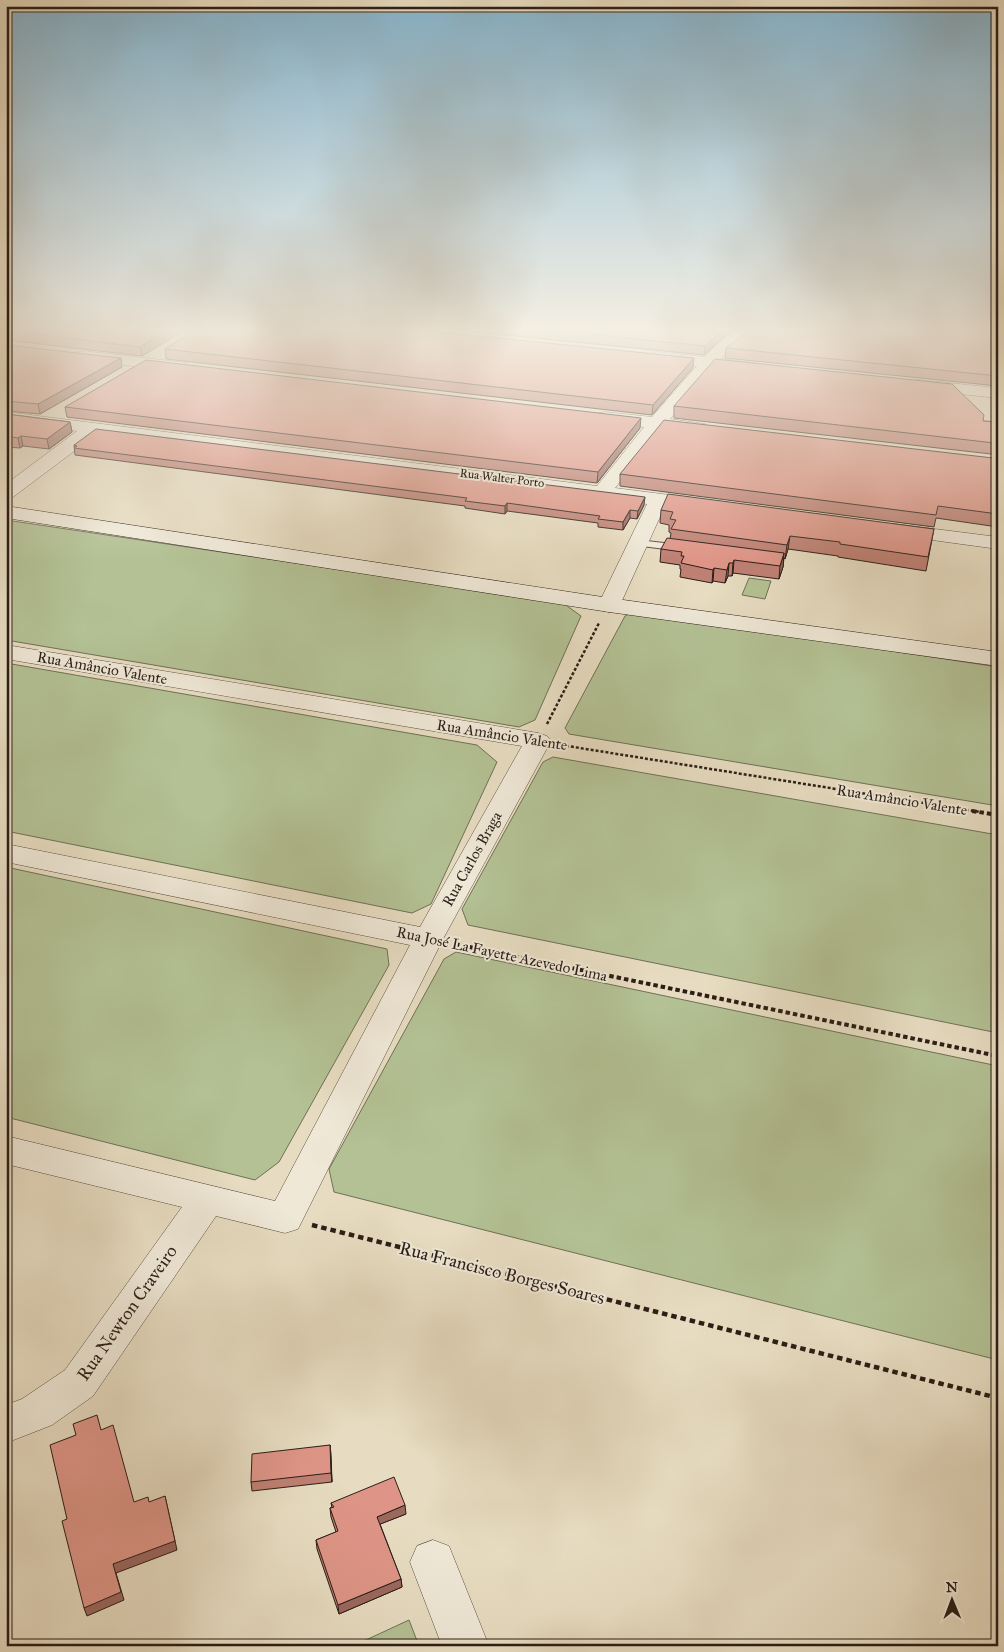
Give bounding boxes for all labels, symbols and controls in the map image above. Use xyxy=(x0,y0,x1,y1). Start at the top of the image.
street label: Rua Walter Porto xyxy=(459,466,545,490)
street label: Rua Amâncio Valente xyxy=(35,648,169,688)
street label: Rua Amâncio Valente xyxy=(435,716,569,754)
street label: Rua Amâncio Valente xyxy=(835,781,969,819)
street label: Rua Carlos Braga xyxy=(439,808,506,910)
street label: Rua José La Fayette Azevedo Lima xyxy=(395,923,610,986)
street label: Rua Francisco Borges Soares xyxy=(397,1237,607,1310)
street label: Rua Newton Craveiro xyxy=(72,1241,182,1385)
north arrow xyxy=(926,1574,976,1624)
text: N xyxy=(946,1579,958,1596)

